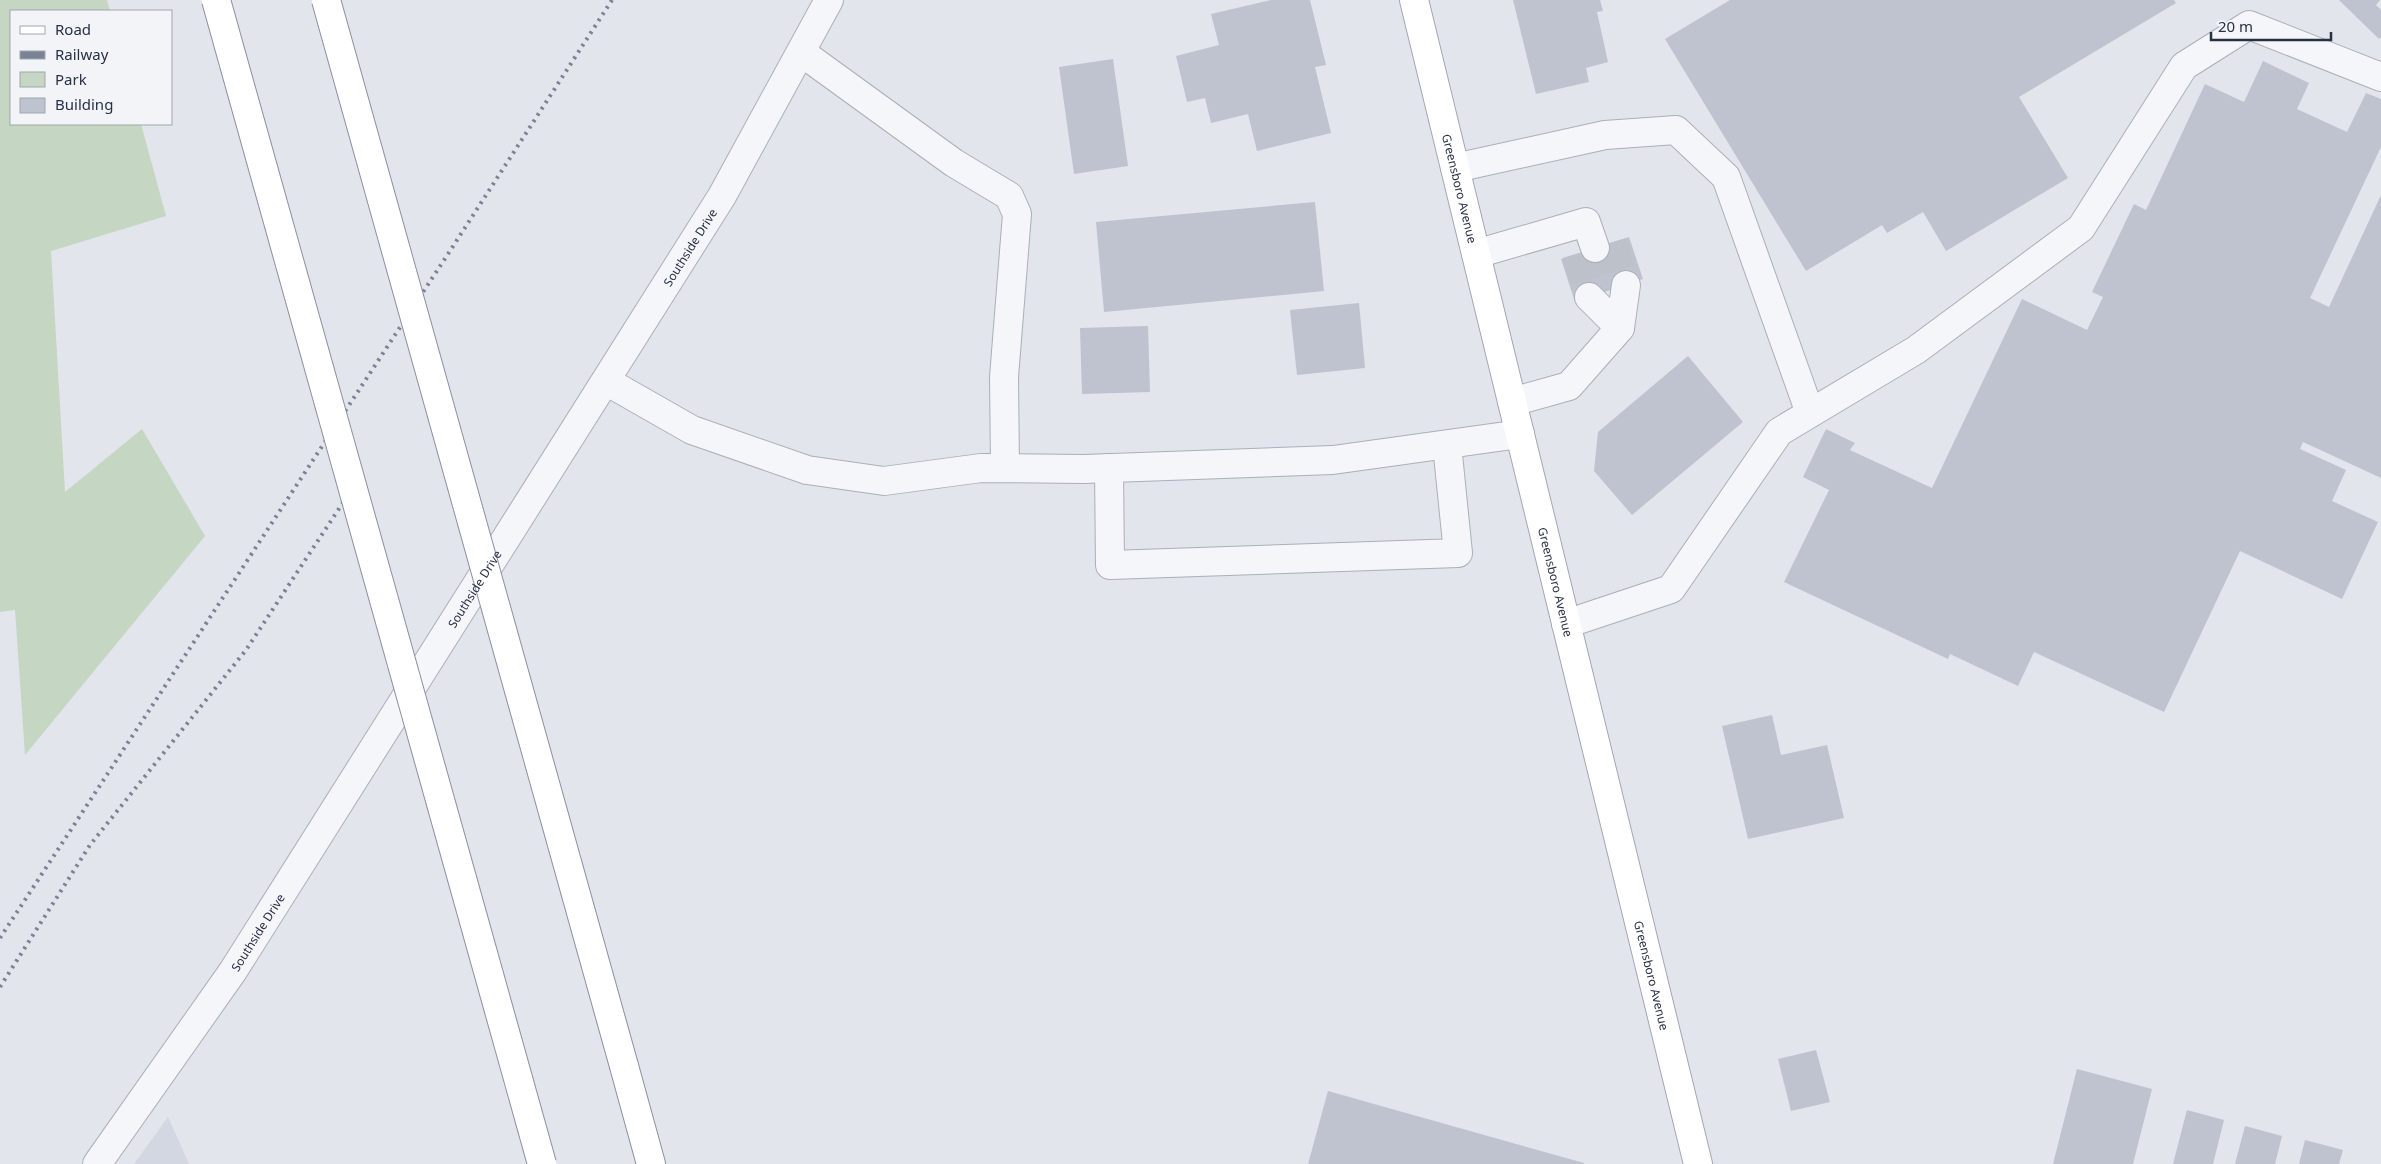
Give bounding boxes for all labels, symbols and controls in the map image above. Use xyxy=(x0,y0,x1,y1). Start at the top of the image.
legend xyxy=(10,10,172,125)
scale bar xyxy=(2211,10,2331,42)
text: 20 m xyxy=(2218,16,2253,36)
text: Road xyxy=(55,19,91,39)
text: Railway xyxy=(55,44,109,64)
text: Park xyxy=(55,69,87,89)
text: Building xyxy=(55,94,113,114)
street label: Greensboro Avenue xyxy=(1438,132,1482,245)
street label: Southside Drive xyxy=(659,205,721,289)
street label: Greensboro Avenue xyxy=(1534,525,1578,639)
street label: Southside Drive xyxy=(443,546,505,631)
street label: Southside Drive xyxy=(227,890,289,974)
street label: Greensboro Avenue xyxy=(1630,919,1674,1032)

